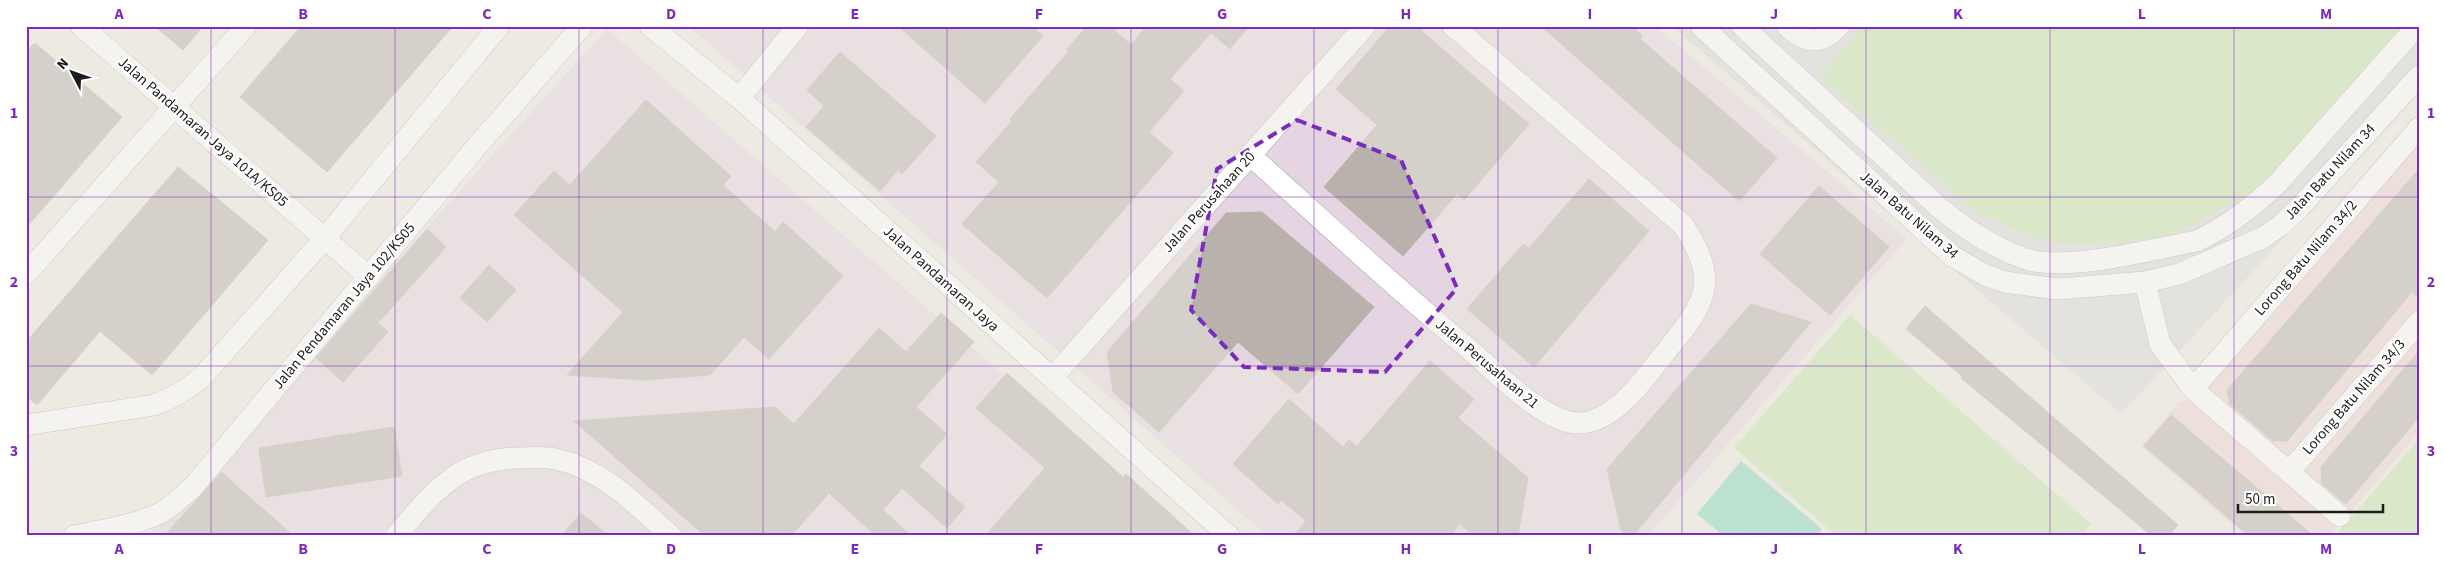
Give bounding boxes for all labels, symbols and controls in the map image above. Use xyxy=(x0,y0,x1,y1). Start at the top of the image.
text: A xyxy=(113,3,124,25)
text: B xyxy=(298,3,308,25)
text: C xyxy=(482,3,492,25)
text: D xyxy=(666,3,676,25)
text: E xyxy=(851,3,859,25)
text: F xyxy=(1035,3,1043,25)
text: G xyxy=(1217,3,1227,25)
text: H xyxy=(1401,3,1411,25)
text: I xyxy=(1588,3,1592,25)
text: J xyxy=(1770,3,1778,25)
text: K xyxy=(1953,3,1963,25)
text: L xyxy=(2138,3,2146,25)
text: M xyxy=(2320,3,2332,25)
north arrow xyxy=(48,48,98,98)
street label: Jalan Pandamaran Jaya 101A/KS05 xyxy=(113,52,293,212)
text: N xyxy=(52,54,74,74)
text: 1 xyxy=(10,102,18,124)
text: 1 xyxy=(2427,102,2435,124)
street label: Jalan Batu Nilam 34 xyxy=(2280,119,2381,225)
street label: Jalan Perusahaan 20 xyxy=(1158,147,1260,257)
street label: Jalan Batu Nilam 34 xyxy=(1855,166,1963,264)
street label: Lorong Batu Nilam 34/2 xyxy=(2250,195,2362,321)
street label: Jalan Pendamaran Jaya 102/KS05 xyxy=(268,218,420,394)
street label: Jalan Pandamaran Jaya xyxy=(878,221,1004,337)
text: 2 xyxy=(10,271,18,293)
text: 2 xyxy=(2427,271,2435,293)
street label: Jalan Perusahaan 21 xyxy=(1431,314,1543,414)
street label: Lorong Batu Nilam 34/3 xyxy=(2298,334,2410,460)
text: 3 xyxy=(10,440,18,462)
text: 3 xyxy=(2427,440,2435,462)
scale bar xyxy=(2238,482,2382,514)
text: 50 m xyxy=(2245,489,2275,510)
text: A xyxy=(113,538,124,560)
text: B xyxy=(298,538,308,560)
text: C xyxy=(482,538,492,560)
text: D xyxy=(666,538,676,560)
text: E xyxy=(851,538,859,560)
text: F xyxy=(1035,538,1043,560)
text: G xyxy=(1217,538,1227,560)
text: H xyxy=(1401,538,1411,560)
text: I xyxy=(1588,538,1592,560)
text: J xyxy=(1770,538,1778,560)
text: K xyxy=(1953,538,1963,560)
text: L xyxy=(2138,538,2146,560)
text: M xyxy=(2320,538,2332,560)

